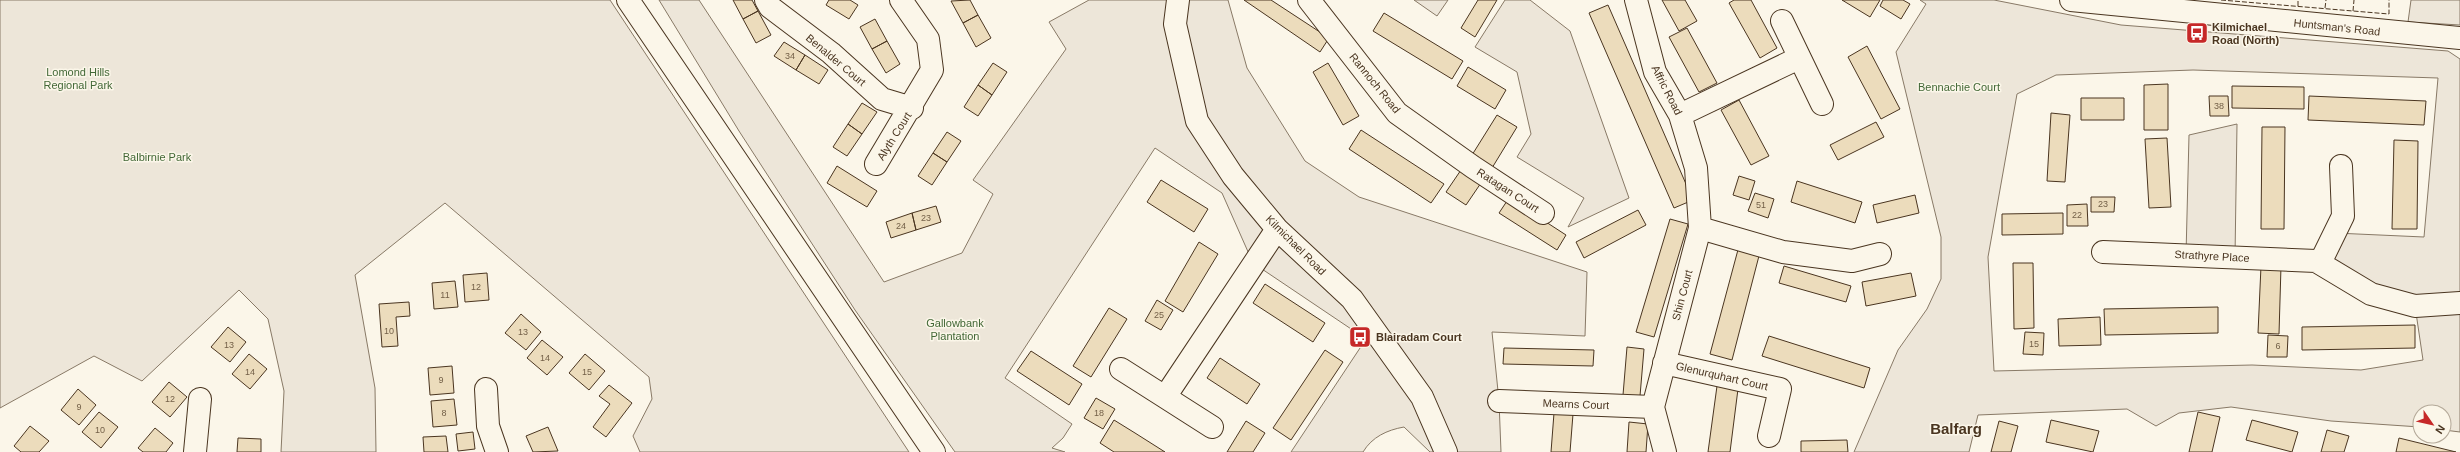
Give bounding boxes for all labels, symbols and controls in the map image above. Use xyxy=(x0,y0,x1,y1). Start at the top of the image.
street label: Huntsman's Road xyxy=(2293,16,2381,38)
bus stop icon: Kilmichael Road (North) xyxy=(2184,20,2210,46)
place label: Kilmichael Road (North) xyxy=(2212,21,2280,46)
street label: Benalder Court xyxy=(804,32,868,88)
house number: 34 xyxy=(785,51,795,61)
street label: Rannoch Road xyxy=(1347,51,1403,115)
street label: Affric Road xyxy=(1649,63,1685,117)
park label: Lomond Hills Regional Park xyxy=(43,66,113,91)
park label: Bennachie Court xyxy=(1918,81,2000,93)
house number: 38 xyxy=(2214,101,2224,111)
street label: Alyth Court xyxy=(874,110,914,162)
park label: Balbirnie Park xyxy=(123,151,192,163)
street label: Ratagan Court xyxy=(1475,165,1541,215)
house number: 23 xyxy=(2098,199,2108,209)
house number: 51 xyxy=(1756,200,1766,210)
house number: 22 xyxy=(2072,210,2082,220)
house number: 23 xyxy=(921,213,931,223)
street label: Kilmichael Road xyxy=(1264,213,1328,277)
house number: 24 xyxy=(896,221,906,231)
street label: Strathyre Place xyxy=(2174,248,2250,264)
street label: Shin Court xyxy=(1669,268,1695,322)
house number: 12 xyxy=(471,282,481,292)
house number: 11 xyxy=(440,290,450,300)
house number: 25 xyxy=(1154,310,1164,320)
park label: Gallowbank Plantation xyxy=(926,317,984,342)
bus stop icon: Blairadam Court xyxy=(1347,324,1373,350)
house number: 10 xyxy=(384,326,394,336)
house number: 13 xyxy=(518,327,528,337)
place label: Blairadam Court xyxy=(1376,331,1462,343)
house number: 15 xyxy=(2029,339,2039,349)
house number: 13 xyxy=(224,340,234,350)
house number: 6 xyxy=(2275,341,2281,351)
house number: 14 xyxy=(540,353,550,363)
street label: Glenurquhart Court xyxy=(1675,360,1769,392)
house number: 14 xyxy=(245,367,255,377)
house number: 15 xyxy=(582,367,592,377)
house number: 9 xyxy=(438,375,444,385)
house number: 12 xyxy=(165,394,175,404)
street label: Mearns Court xyxy=(1542,397,1610,411)
house number: 9 xyxy=(76,402,82,412)
north arrow xyxy=(2412,404,2452,444)
house number: 8 xyxy=(441,408,447,418)
house number: 18 xyxy=(1094,408,1104,418)
district label: Balfarg xyxy=(1930,420,1982,437)
text: N xyxy=(2433,423,2447,436)
house number: 10 xyxy=(95,425,105,435)

